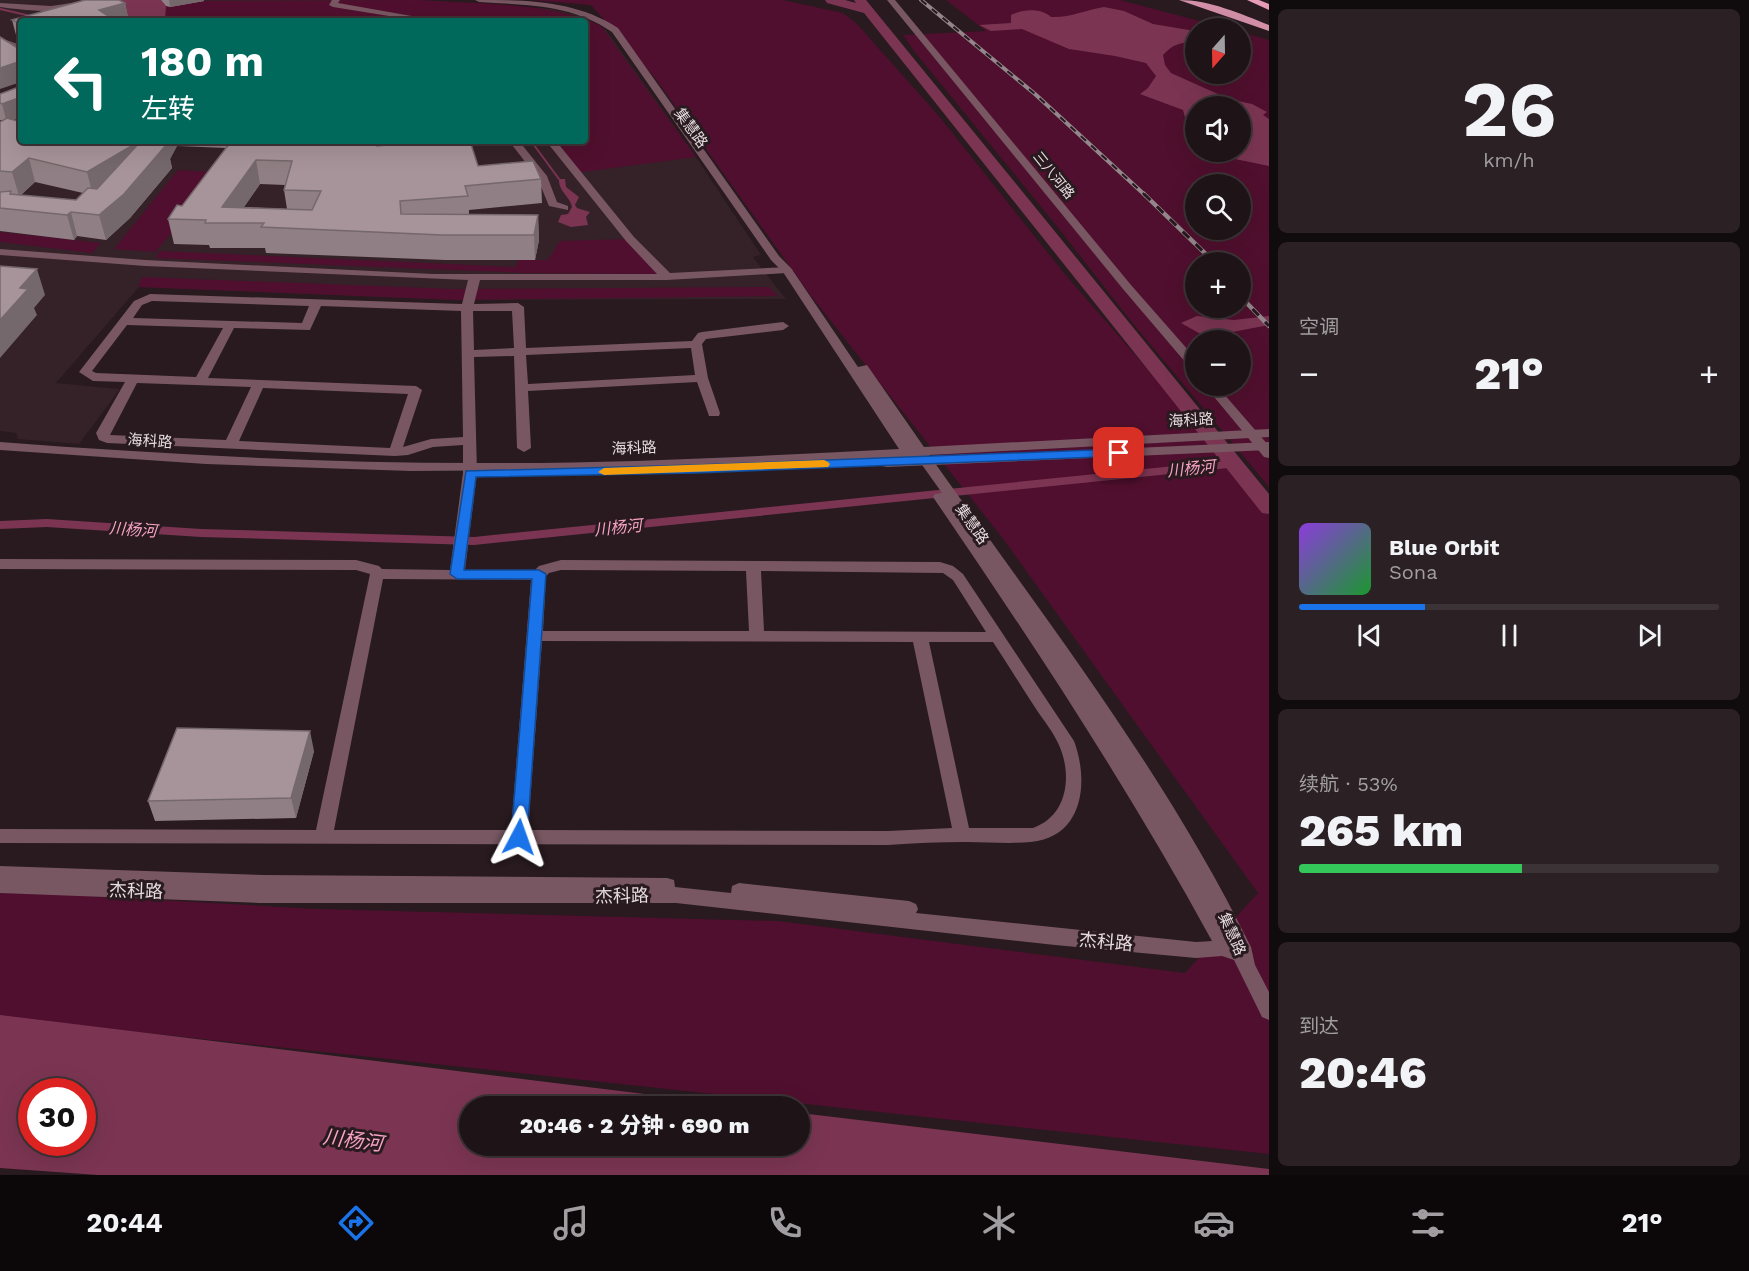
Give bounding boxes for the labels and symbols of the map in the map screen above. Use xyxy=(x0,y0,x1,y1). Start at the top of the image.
north arrow xyxy=(1185,18,1251,84)
street label: 集慧路 xyxy=(670,105,712,151)
street label: 三八河路 xyxy=(1030,148,1078,202)
street label: 海科路 xyxy=(1168,410,1214,430)
pin xyxy=(1093,427,1144,478)
street label: 海科路 xyxy=(127,430,173,452)
street label: 海科路 xyxy=(611,438,657,458)
water label: 川杨河 xyxy=(1166,456,1219,480)
street label: 集慧路 xyxy=(952,500,992,548)
water label: 川杨河 xyxy=(593,515,646,539)
water label: 川杨河 xyxy=(108,518,161,541)
position arrow xyxy=(487,805,551,869)
street label: 杰科路 xyxy=(109,879,163,902)
street label: 杰科路 xyxy=(595,885,649,906)
street label: 集慧路 xyxy=(1215,910,1249,958)
street label: 杰科路 xyxy=(1078,929,1134,954)
speed limit sign: 30 xyxy=(18,1078,96,1156)
water label: 川杨河 xyxy=(322,1124,388,1156)

